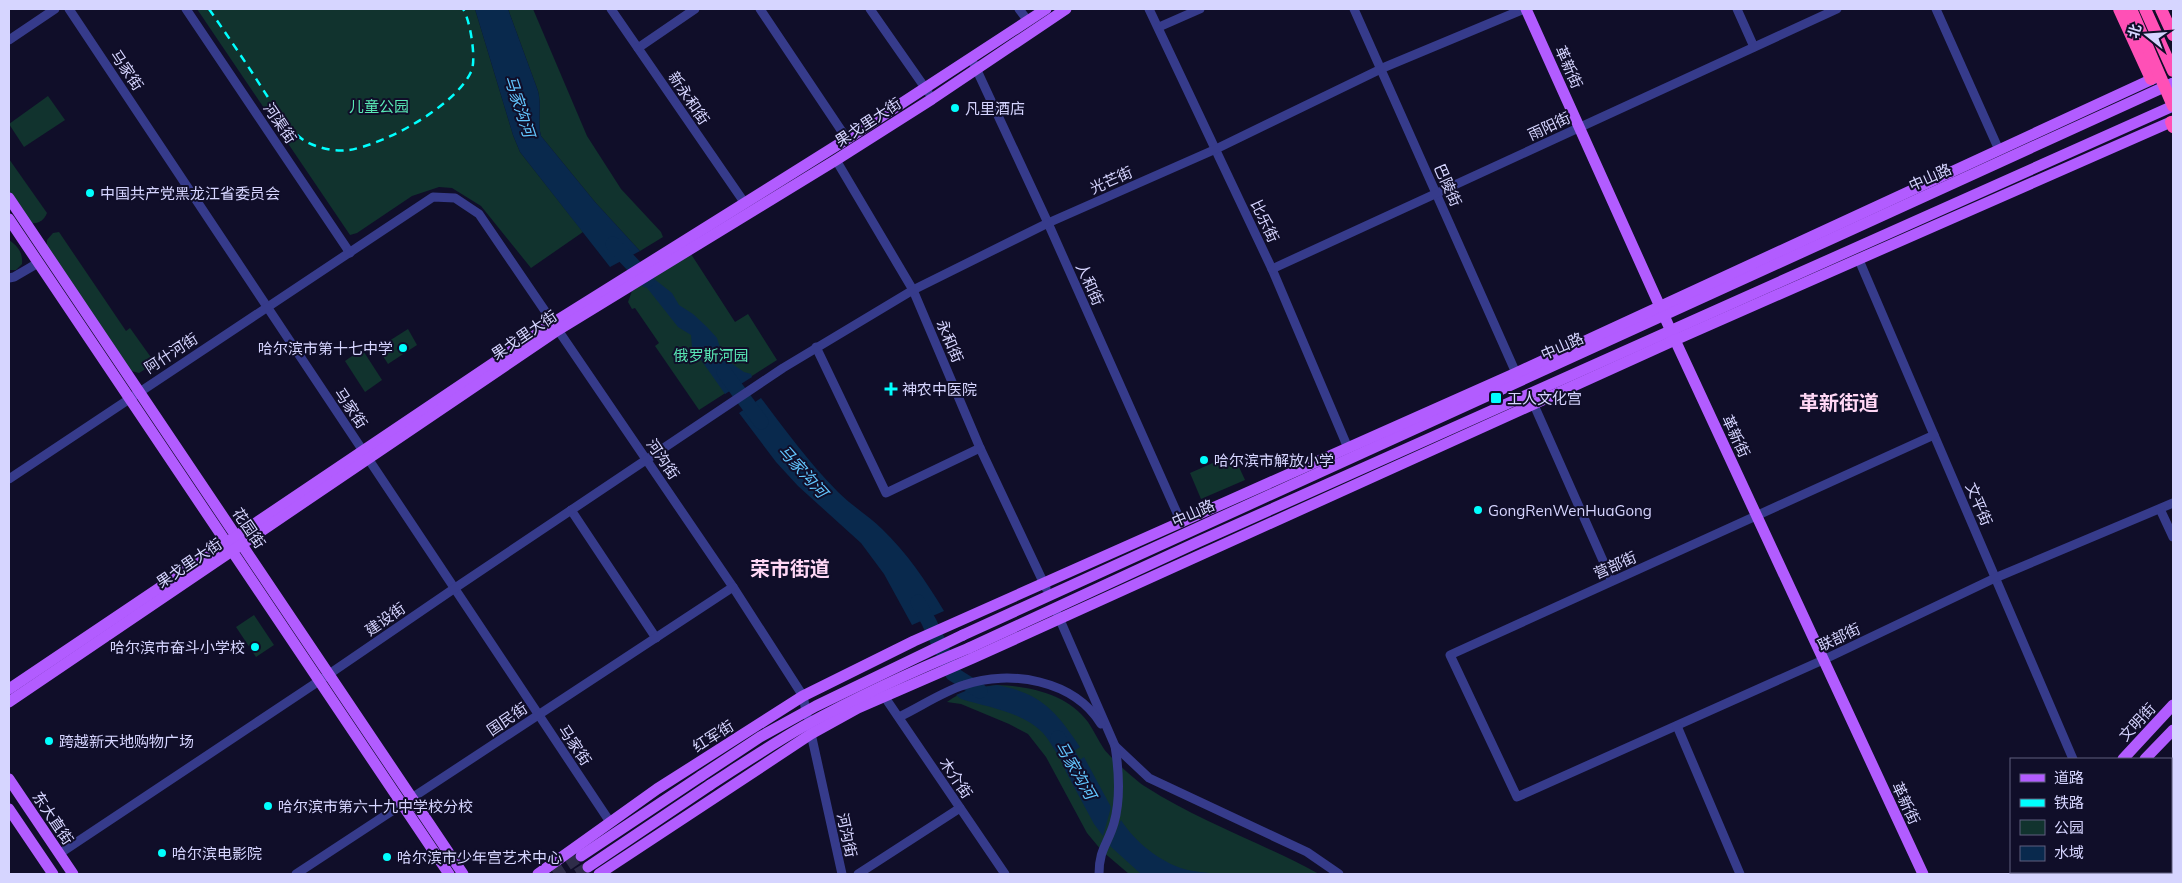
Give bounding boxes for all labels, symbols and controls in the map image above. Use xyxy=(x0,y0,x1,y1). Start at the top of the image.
north arrow xyxy=(2122,10,2172,60)
text: 北 xyxy=(2124,22,2145,41)
street label: 革新街 xyxy=(1551,43,1587,91)
street label: 马家街 xyxy=(107,46,147,94)
street label: 新永和街 xyxy=(664,68,714,128)
water label: 马家沟河 xyxy=(501,72,540,142)
street label: 果戈里大街 xyxy=(831,94,905,150)
park label: 儿童公园 xyxy=(349,97,409,116)
street label: 河渠街 xyxy=(260,99,300,147)
place label: 凡里酒店 xyxy=(965,99,1025,118)
marker: 凡里酒店 xyxy=(949,102,961,114)
street label: 雨阳街 xyxy=(1525,108,1573,144)
street label: 中山路 xyxy=(1906,159,1954,195)
street label: 巴陵街 xyxy=(1430,161,1466,209)
street label: 光芒街 xyxy=(1087,162,1135,198)
place label: 中国共产党黑龙江省委员会 xyxy=(100,184,280,203)
marker: 中国共产党黑龙江省委员会 xyxy=(84,187,96,199)
street label: 比乐街 xyxy=(1247,197,1283,245)
street label: 人和街 xyxy=(1072,260,1108,308)
street label: 果戈里大街 xyxy=(488,306,560,364)
street label: 永和街 xyxy=(932,317,968,365)
street label: 中山路 xyxy=(1538,328,1586,364)
street label: 阿什河街 xyxy=(141,329,201,377)
place label: 哈尔滨市第十七中学 xyxy=(258,339,393,358)
marker: 哈尔滨市第十七中学 xyxy=(397,342,409,354)
park label: 俄罗斯河园 xyxy=(673,346,749,365)
place label: 神农中医院 xyxy=(902,380,977,399)
marker: 神农中医院 xyxy=(884,382,898,396)
street label: 马家街 xyxy=(331,384,371,432)
place label: 工人文化宫 xyxy=(1507,389,1582,408)
district label: 革新街道 xyxy=(1799,390,1879,415)
marker: 工人文化宫 xyxy=(1489,391,1503,405)
street label: 革新街 xyxy=(1718,412,1754,460)
street label: 河沟街 xyxy=(643,435,683,483)
water label: 马家沟河 xyxy=(774,441,834,504)
place label: 哈尔滨市解放小学 xyxy=(1214,451,1334,470)
marker: 哈尔滨市解放小学 xyxy=(1198,454,1210,466)
street label: 文平街 xyxy=(1961,480,1997,528)
street label: 中山路 xyxy=(1169,495,1217,531)
place label: GongRenWenHuaGong xyxy=(1488,501,1652,520)
street label: 花园街 xyxy=(229,504,269,552)
marker: GongRenWenHuaGong xyxy=(1472,504,1484,516)
street label: 果戈里大街 xyxy=(153,534,225,592)
street label: 营部街 xyxy=(1591,547,1639,583)
district label: 荣市街道 xyxy=(750,556,830,581)
street label: 建设街 xyxy=(361,598,409,640)
street label: 联部街 xyxy=(1815,619,1863,655)
place label: 哈尔滨市奋斗小学校 xyxy=(110,638,245,657)
marker: 哈尔滨市奋斗小学校 xyxy=(249,641,261,653)
street label: 国民街 xyxy=(483,699,531,739)
street label: 文明街 xyxy=(2115,699,2159,745)
street label: 红军街 xyxy=(689,716,737,756)
street label: 马家街 xyxy=(555,721,595,769)
place label: 跨越新天地购物广场 xyxy=(59,732,194,751)
marker: 跨越新天地购物广场 xyxy=(43,735,55,747)
water label: 马家沟河 xyxy=(1051,737,1102,805)
street label: 木介街 xyxy=(936,754,976,802)
legend xyxy=(2010,758,2172,873)
text: 道路 xyxy=(2054,768,2084,787)
street label: 革新街 xyxy=(1888,779,1924,827)
street label: 东大直街 xyxy=(28,788,78,848)
text: 铁路 xyxy=(2054,793,2084,812)
place label: 哈尔滨市第六十九中学校分校 xyxy=(278,797,473,816)
marker: 哈尔滨市第六十九中学校分校 xyxy=(262,800,274,812)
street label: 河沟街 xyxy=(833,811,861,859)
text: 公园 xyxy=(2054,818,2084,837)
text: 水域 xyxy=(2054,843,2084,862)
place label: 哈尔滨电影院 xyxy=(172,844,262,863)
marker: 哈尔滨电影院 xyxy=(156,847,168,859)
place label: 哈尔滨市少年宫艺术中心 xyxy=(397,848,562,867)
marker: 哈尔滨市少年宫艺术中心 xyxy=(381,851,393,863)

